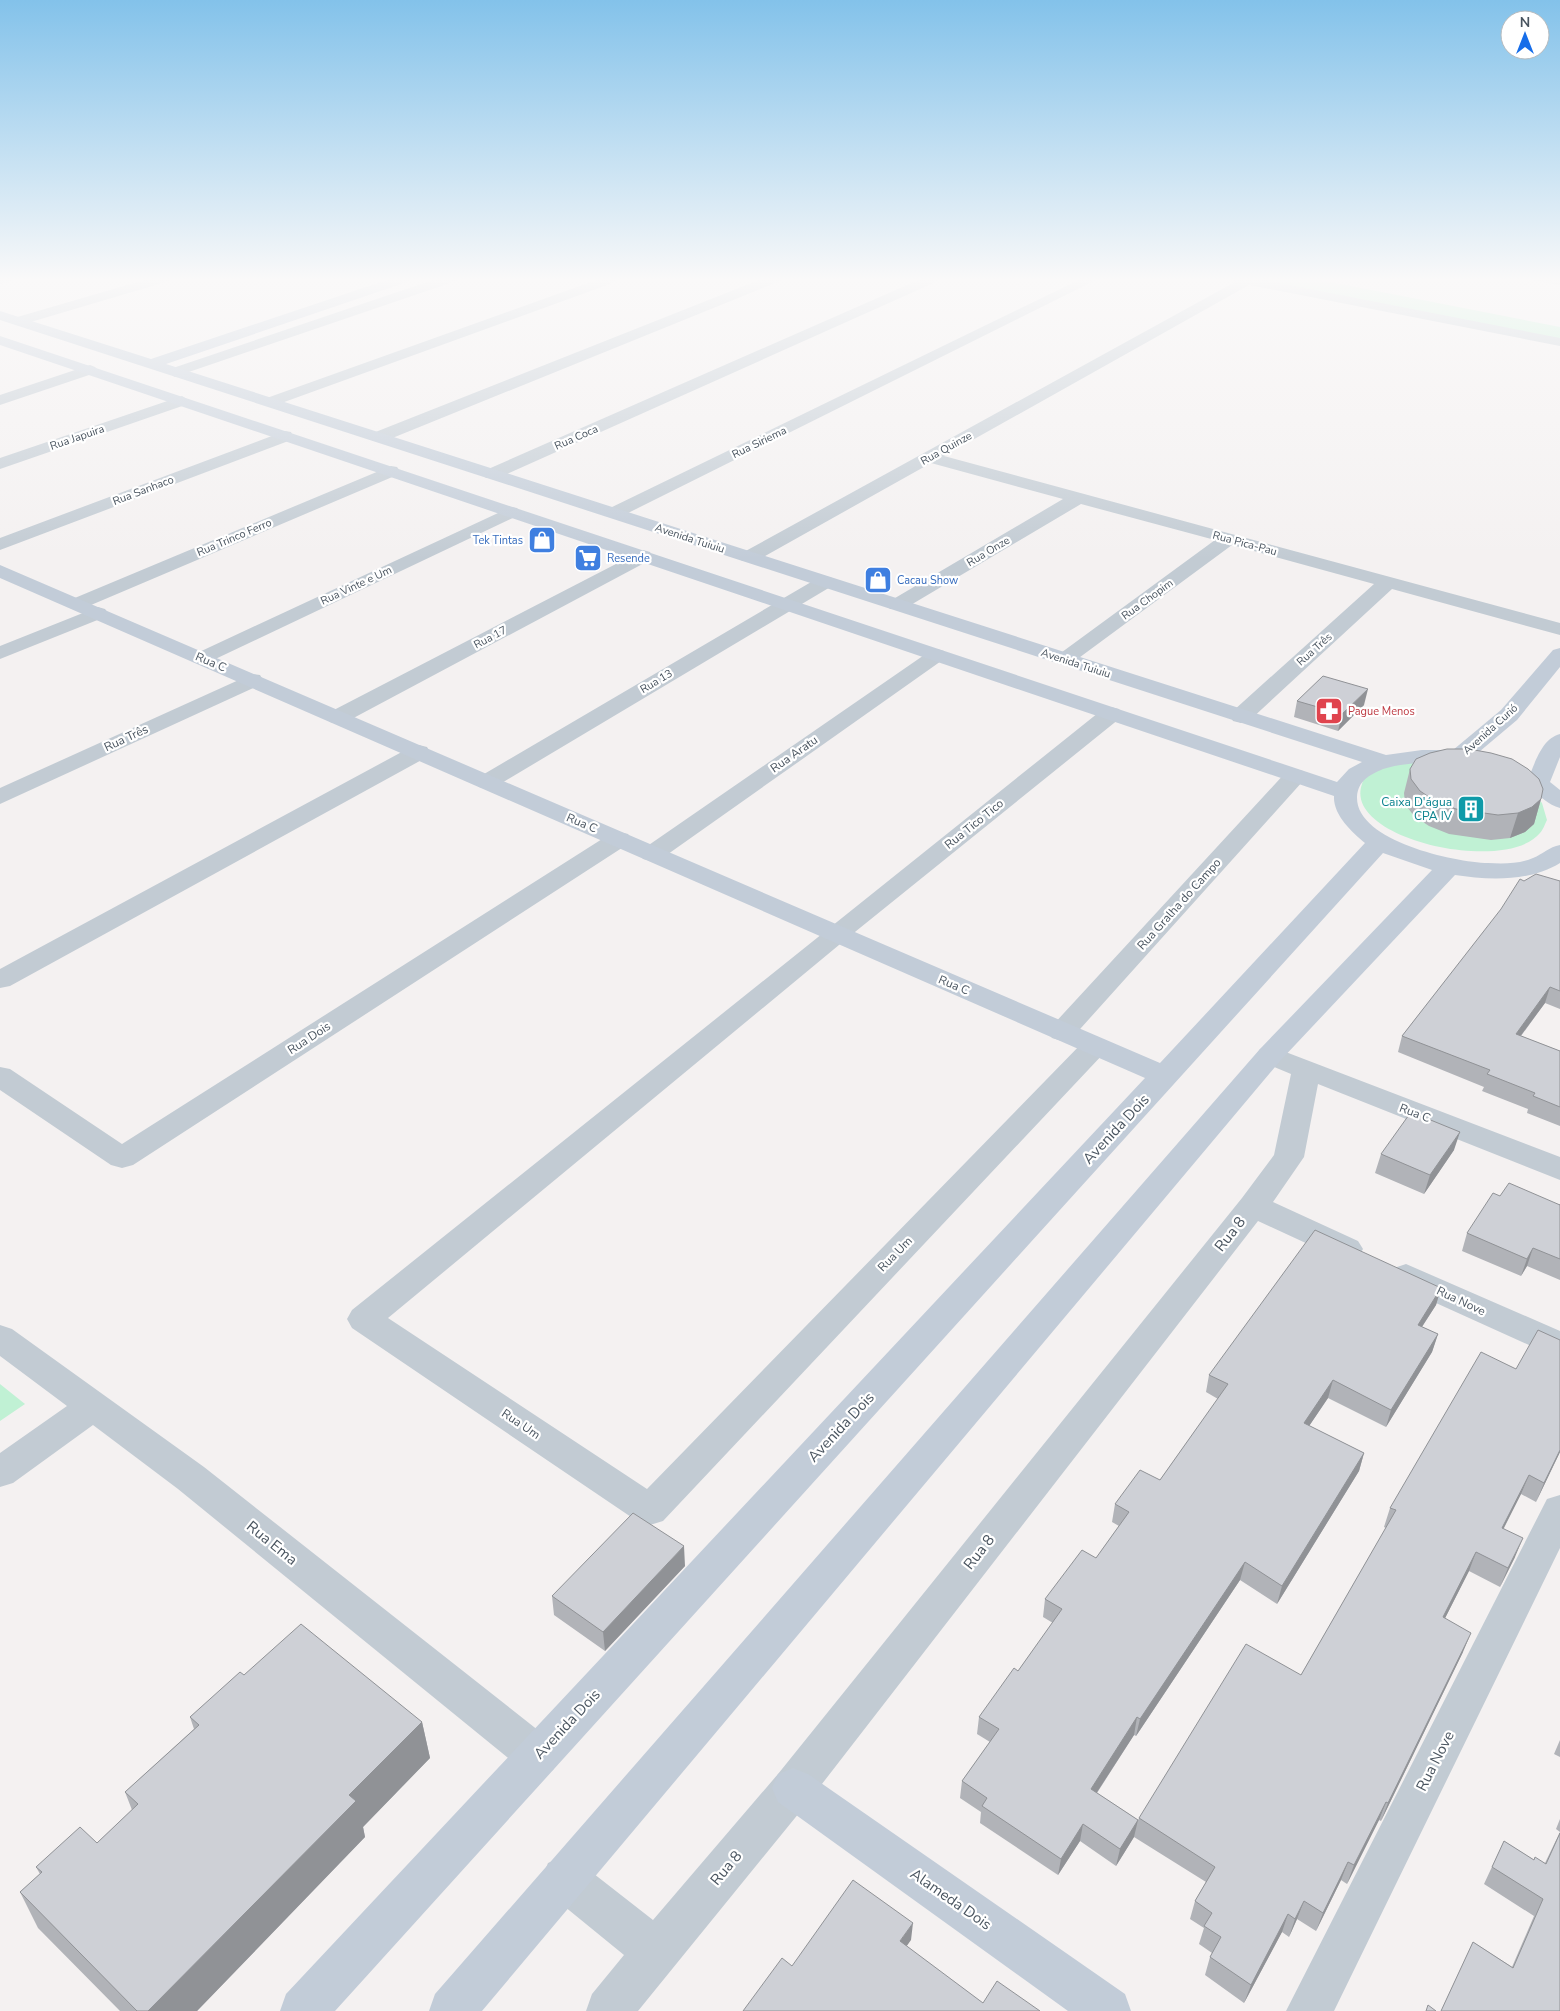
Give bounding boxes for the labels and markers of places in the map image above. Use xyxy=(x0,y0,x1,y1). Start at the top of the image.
shop icon: Tek Tintas xyxy=(527,525,557,555)
place label: Tek Tintas xyxy=(473,533,523,548)
supermarket icon: Resende xyxy=(573,543,603,573)
place label: Resende xyxy=(607,551,650,566)
shop icon: Cacau Show xyxy=(863,565,893,595)
place label: Cacau Show xyxy=(897,573,958,588)
pharmacy icon: Pague Menos xyxy=(1314,696,1344,726)
place label: Pague Menos xyxy=(1348,704,1415,719)
place label: Caixa D'água CPA IV xyxy=(1381,794,1453,824)
building icon: Caixa D'água CPA IV xyxy=(1456,794,1486,824)

